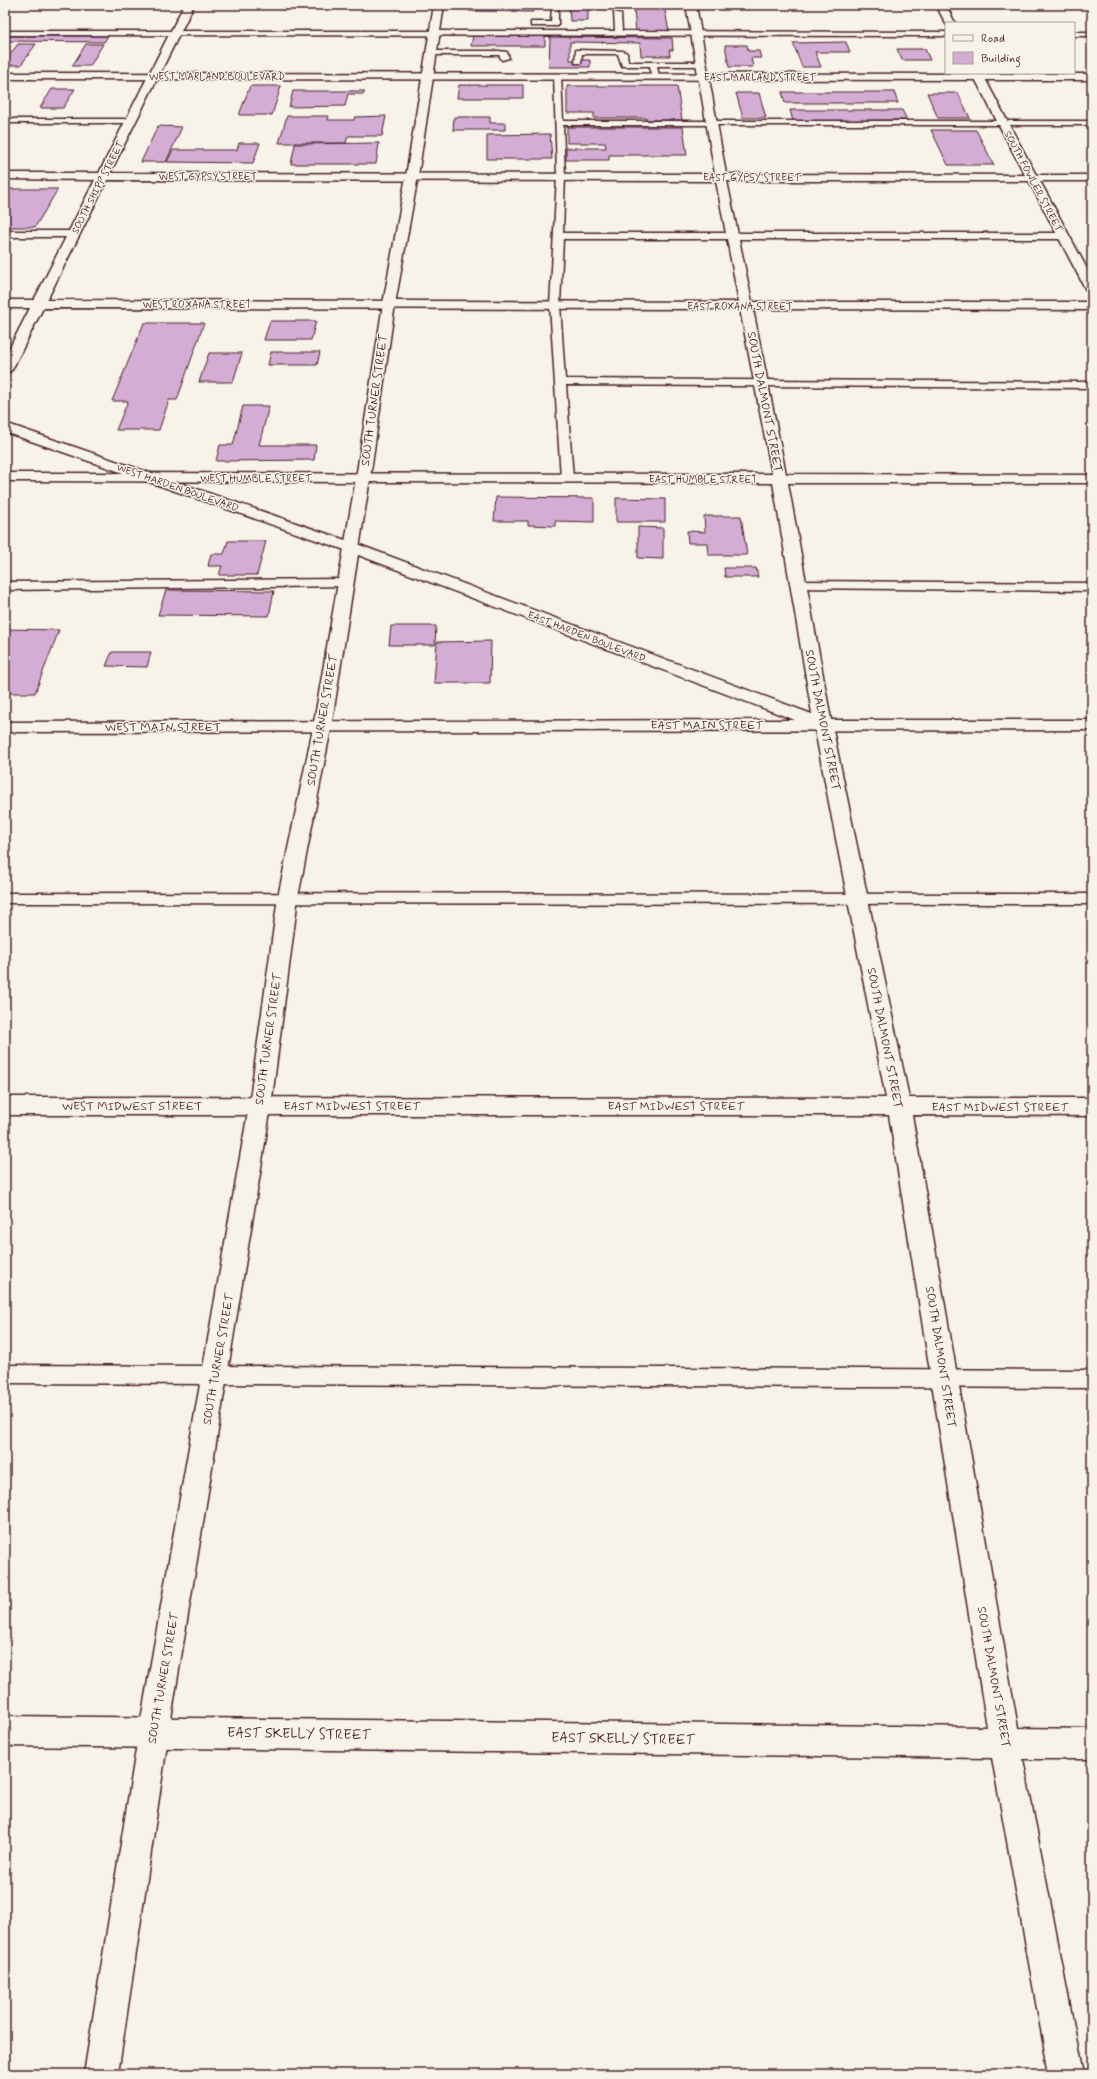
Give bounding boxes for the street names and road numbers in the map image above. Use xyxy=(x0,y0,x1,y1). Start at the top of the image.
street label: WEST MARLAND BOULEVARD xyxy=(149,71,285,84)
street label: EAST MARLAND STREET xyxy=(704,72,817,85)
street label: SOUTH FOWLER STREET xyxy=(1000,129,1066,236)
street label: SOUTH SHIPP STREET xyxy=(69,138,128,236)
street label: WEST GYPSY STREET xyxy=(159,170,258,184)
street label: EAST GYPSY STREET xyxy=(703,172,802,185)
street label: WEST ROXANA STREET xyxy=(143,298,251,312)
street label: EAST ROXANA STREET xyxy=(687,300,793,314)
street label: SOUTH DALMONT STREET xyxy=(743,330,786,474)
street label: SOUTH TURNER STREET xyxy=(358,332,392,467)
street label: WEST HARDEN BOULEVARD xyxy=(115,460,241,515)
street label: WEST HUMBLE STREET xyxy=(200,473,313,486)
street label: EAST HUMBLE STREET xyxy=(649,473,757,487)
street label: EAST HARDEN BOULEVARD xyxy=(526,609,647,666)
street label: SOUTH DALMONT STREET xyxy=(801,648,844,792)
street label: SOUTH TURNER STREET xyxy=(304,652,343,787)
street label: EAST MAIN STREET xyxy=(651,718,764,734)
street label: WEST MAIN STREET xyxy=(105,720,221,736)
street label: SOUTH DALMONT STREET xyxy=(863,966,906,1110)
street label: SOUTH TURNER STREET xyxy=(252,971,286,1106)
street label: WEST MIDWEST STREET xyxy=(62,1099,202,1115)
street label: EAST MIDWEST STREET xyxy=(284,1099,421,1115)
street label: EAST MIDWEST STREET xyxy=(608,1099,745,1115)
street label: EAST MIDWEST STREET xyxy=(932,1100,1069,1116)
street label: SOUTH DALMONT STREET xyxy=(921,1285,959,1429)
street label: SOUTH TURNER STREET xyxy=(200,1291,239,1426)
street label: SOUTH DALMONT STREET xyxy=(973,1605,1013,1749)
street label: SOUTH TURNER STREET xyxy=(145,1610,184,1745)
street label: EAST SKELLY STREET xyxy=(227,1724,372,1744)
street label: EAST SKELLY STREET xyxy=(551,1729,696,1749)

